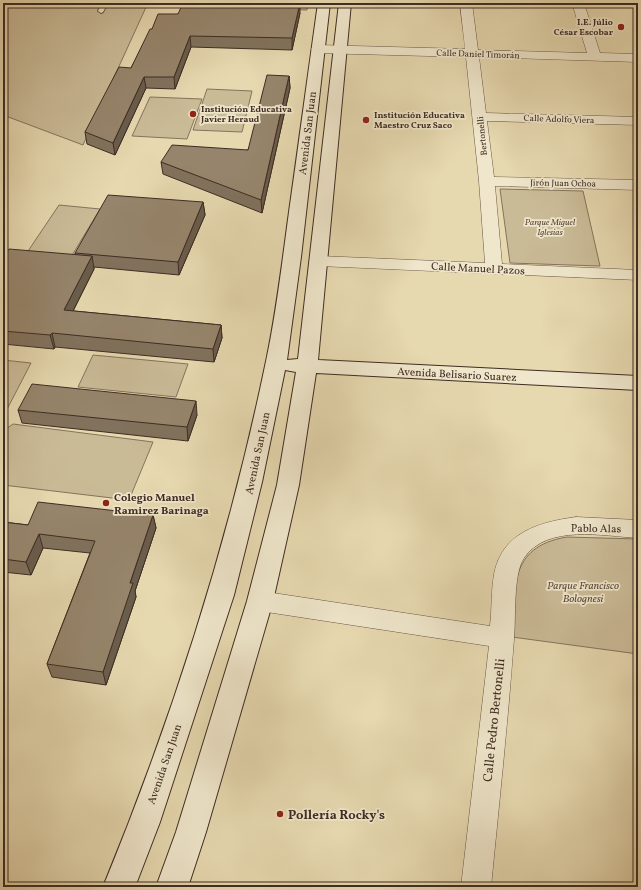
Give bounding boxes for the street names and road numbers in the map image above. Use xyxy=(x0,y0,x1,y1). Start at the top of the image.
street label: Calle Daniel Timorán xyxy=(436,47,520,62)
street label: Avenida San Juan xyxy=(296,90,321,176)
street label: Calle Adolfo Viera xyxy=(523,112,595,127)
street label: Bertonelli xyxy=(474,115,491,156)
street label: Jirón Juan Ochoa xyxy=(530,176,597,191)
street label: Calle Manuel Pazos xyxy=(431,260,525,279)
street label: Avenida Belisario Suarez xyxy=(397,365,518,386)
street label: Avenida San Juan xyxy=(242,410,275,496)
street label: Pablo Alas xyxy=(571,522,622,537)
street label: Calle Pedro Bertonelli xyxy=(480,658,510,783)
street label: Avenida San Juan xyxy=(145,722,186,807)

